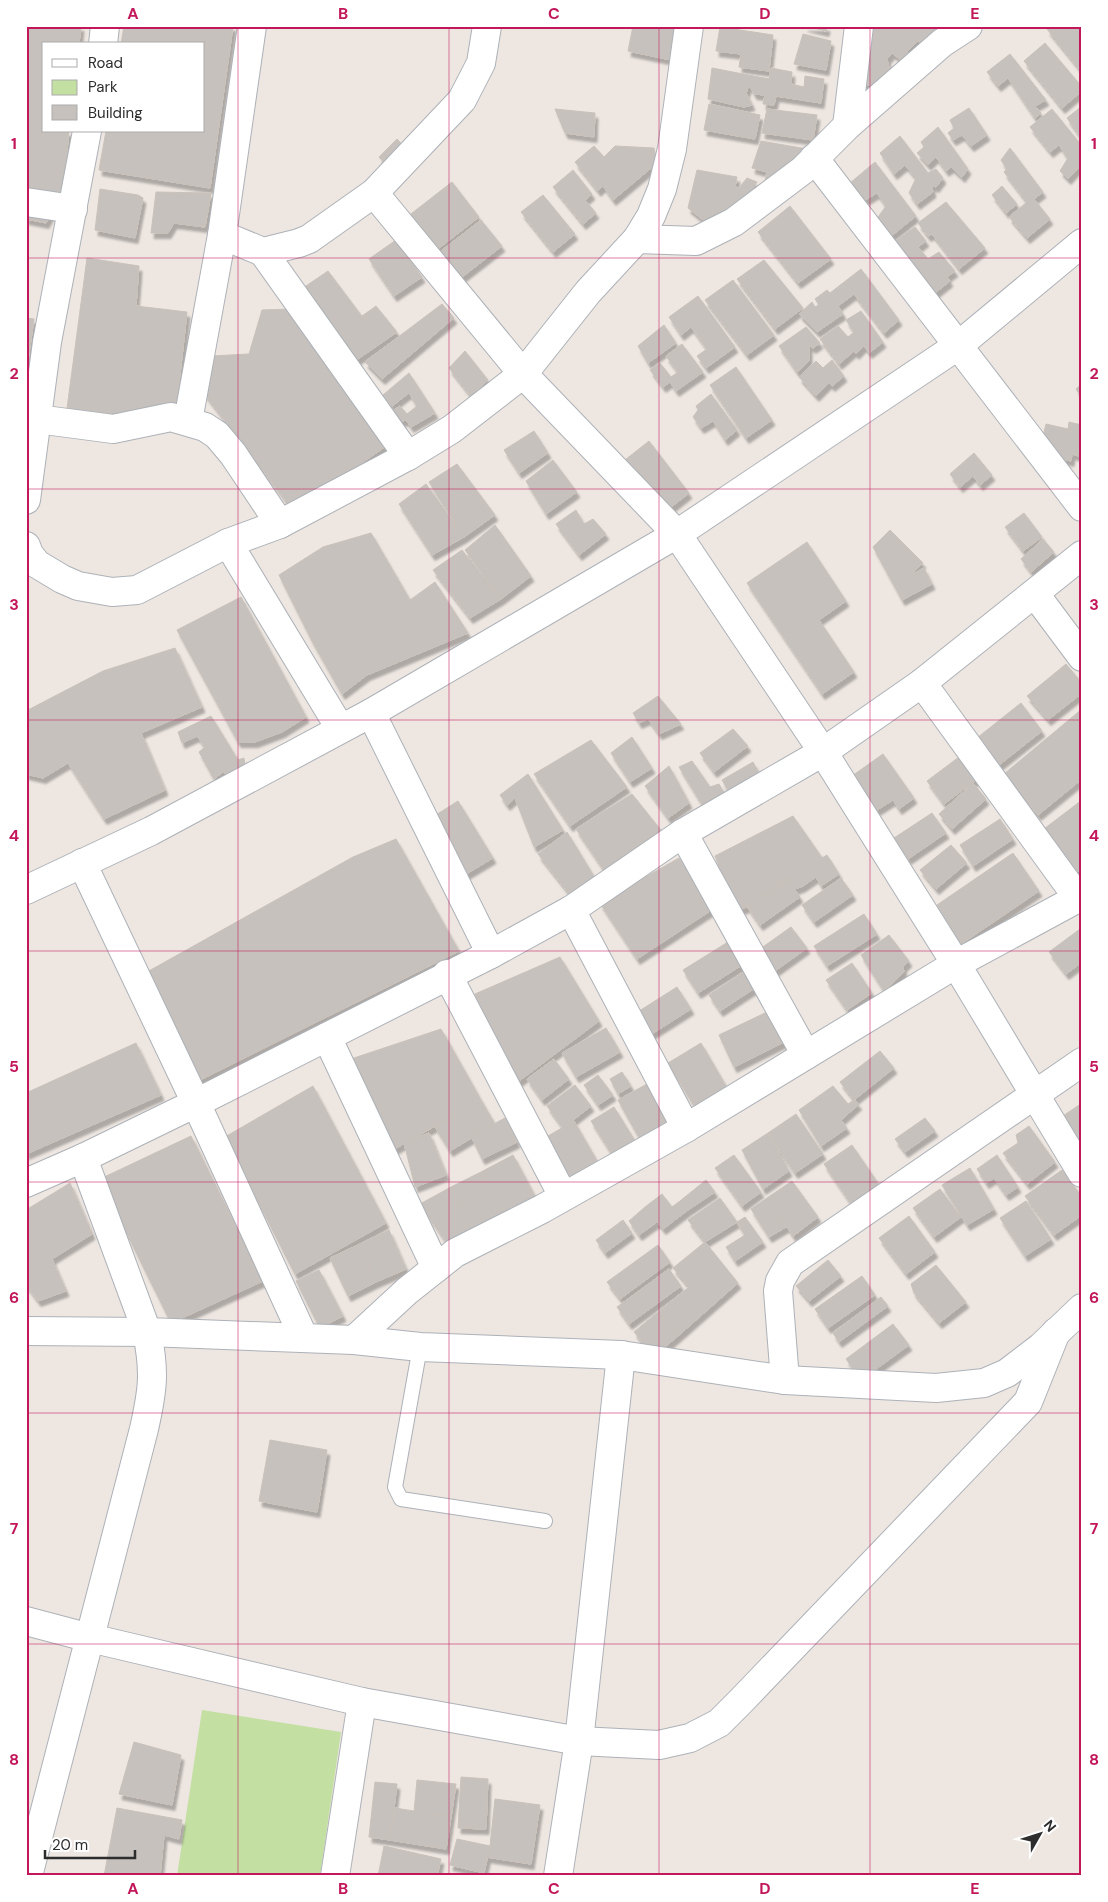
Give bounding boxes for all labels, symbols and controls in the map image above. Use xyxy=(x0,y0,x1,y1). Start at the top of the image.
text: A xyxy=(127,3,139,24)
text: B xyxy=(338,3,348,24)
text: C xyxy=(548,3,560,24)
text: D xyxy=(759,3,771,24)
text: E xyxy=(970,3,980,24)
legend xyxy=(42,42,205,132)
text: Road xyxy=(88,53,123,73)
text: Park xyxy=(88,77,118,97)
text: Building xyxy=(88,103,143,123)
text: 1 xyxy=(11,133,17,154)
text: 1 xyxy=(1091,133,1097,154)
text: 2 xyxy=(9,363,19,384)
text: 2 xyxy=(1089,363,1099,384)
text: 3 xyxy=(9,594,19,615)
text: 3 xyxy=(1089,594,1099,615)
text: 4 xyxy=(9,825,19,846)
text: 4 xyxy=(1089,825,1099,846)
text: 5 xyxy=(9,1056,19,1077)
text: 5 xyxy=(1089,1056,1099,1077)
text: 6 xyxy=(9,1287,19,1308)
text: 6 xyxy=(1089,1287,1099,1308)
text: 7 xyxy=(10,1518,19,1539)
text: 7 xyxy=(1090,1518,1099,1539)
text: 8 xyxy=(9,1749,19,1770)
text: 8 xyxy=(1089,1749,1099,1770)
north arrow xyxy=(1016,1810,1066,1860)
text: N xyxy=(1040,1816,1060,1835)
scale bar xyxy=(45,1827,135,1859)
text: 20 m xyxy=(52,1835,88,1855)
text: A xyxy=(127,1878,139,1899)
text: B xyxy=(338,1878,348,1899)
text: C xyxy=(548,1878,560,1899)
text: D xyxy=(759,1878,771,1899)
text: E xyxy=(970,1878,980,1899)

